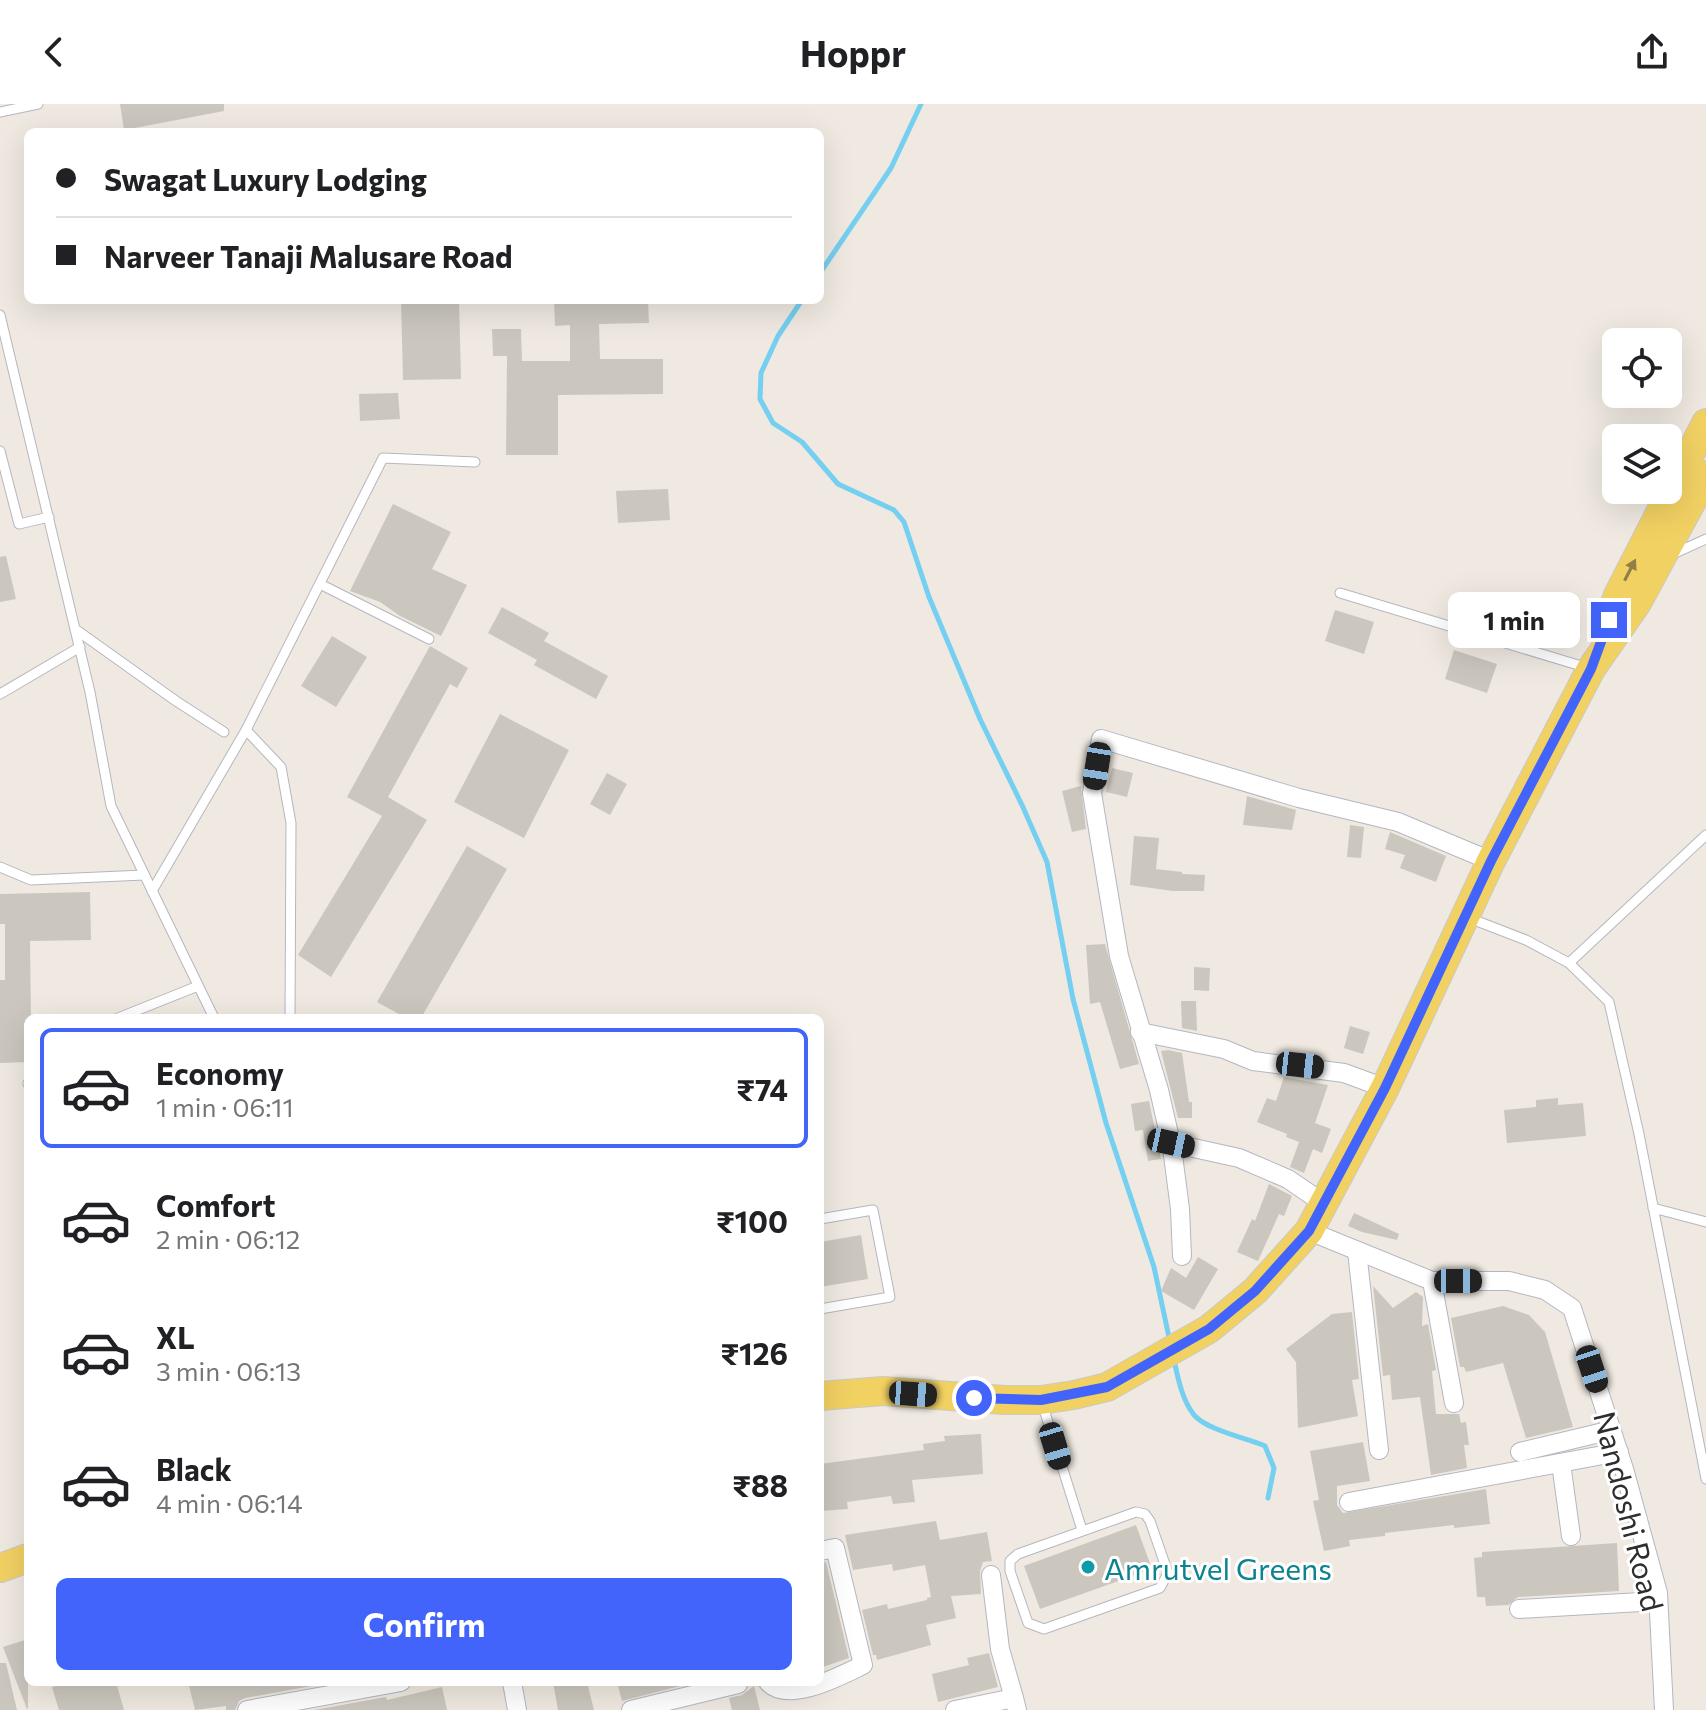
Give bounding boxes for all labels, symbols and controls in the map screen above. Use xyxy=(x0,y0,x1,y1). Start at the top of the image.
icon: back xyxy=(32,30,76,74)
text: Hoppr xyxy=(800,30,906,74)
icon: share xyxy=(1630,30,1674,74)
text: Swagat Luxury Lodging xyxy=(104,160,427,197)
text: Narveer Tanaji Malusare Road xyxy=(104,237,513,274)
map controls xyxy=(1602,328,1682,504)
button: locate xyxy=(1602,328,1682,408)
button: layers xyxy=(1602,424,1682,504)
one-way arrow xyxy=(1623,559,1637,582)
callout: 1 min xyxy=(1449,592,1581,648)
route end xyxy=(1591,602,1627,638)
text: 1 min xyxy=(1483,604,1545,635)
car xyxy=(1081,740,1113,792)
car xyxy=(1275,1051,1325,1079)
icon: car xyxy=(60,1052,132,1124)
text: Economy xyxy=(156,1054,284,1091)
text: ₹74 xyxy=(736,1070,788,1107)
text: 1 min · 06:11 xyxy=(156,1091,294,1122)
car xyxy=(1145,1126,1197,1160)
icon: car xyxy=(60,1184,132,1256)
text: Comfort xyxy=(156,1186,275,1223)
text: ₹100 xyxy=(716,1202,788,1239)
text: 2 min · 06:12 xyxy=(156,1223,300,1254)
car xyxy=(1434,1269,1482,1293)
icon: car xyxy=(60,1316,132,1388)
text: XL xyxy=(156,1318,195,1355)
text: ₹126 xyxy=(720,1334,788,1371)
car xyxy=(1573,1342,1611,1396)
text: 3 min · 06:13 xyxy=(156,1355,301,1386)
car xyxy=(888,1380,938,1408)
route start xyxy=(956,1380,992,1416)
street label: Nandoshi Road xyxy=(1587,1407,1673,1615)
car xyxy=(1037,1420,1073,1472)
icon: car xyxy=(60,1448,132,1520)
text: Black xyxy=(156,1450,232,1487)
text: ₹88 xyxy=(732,1466,788,1503)
text: 4 min · 06:14 xyxy=(156,1487,303,1518)
place label: Amrutvel Greens xyxy=(1104,1549,1332,1586)
marker: Amrutvel Greens xyxy=(1079,1558,1097,1576)
button: Confirm xyxy=(56,1578,792,1670)

